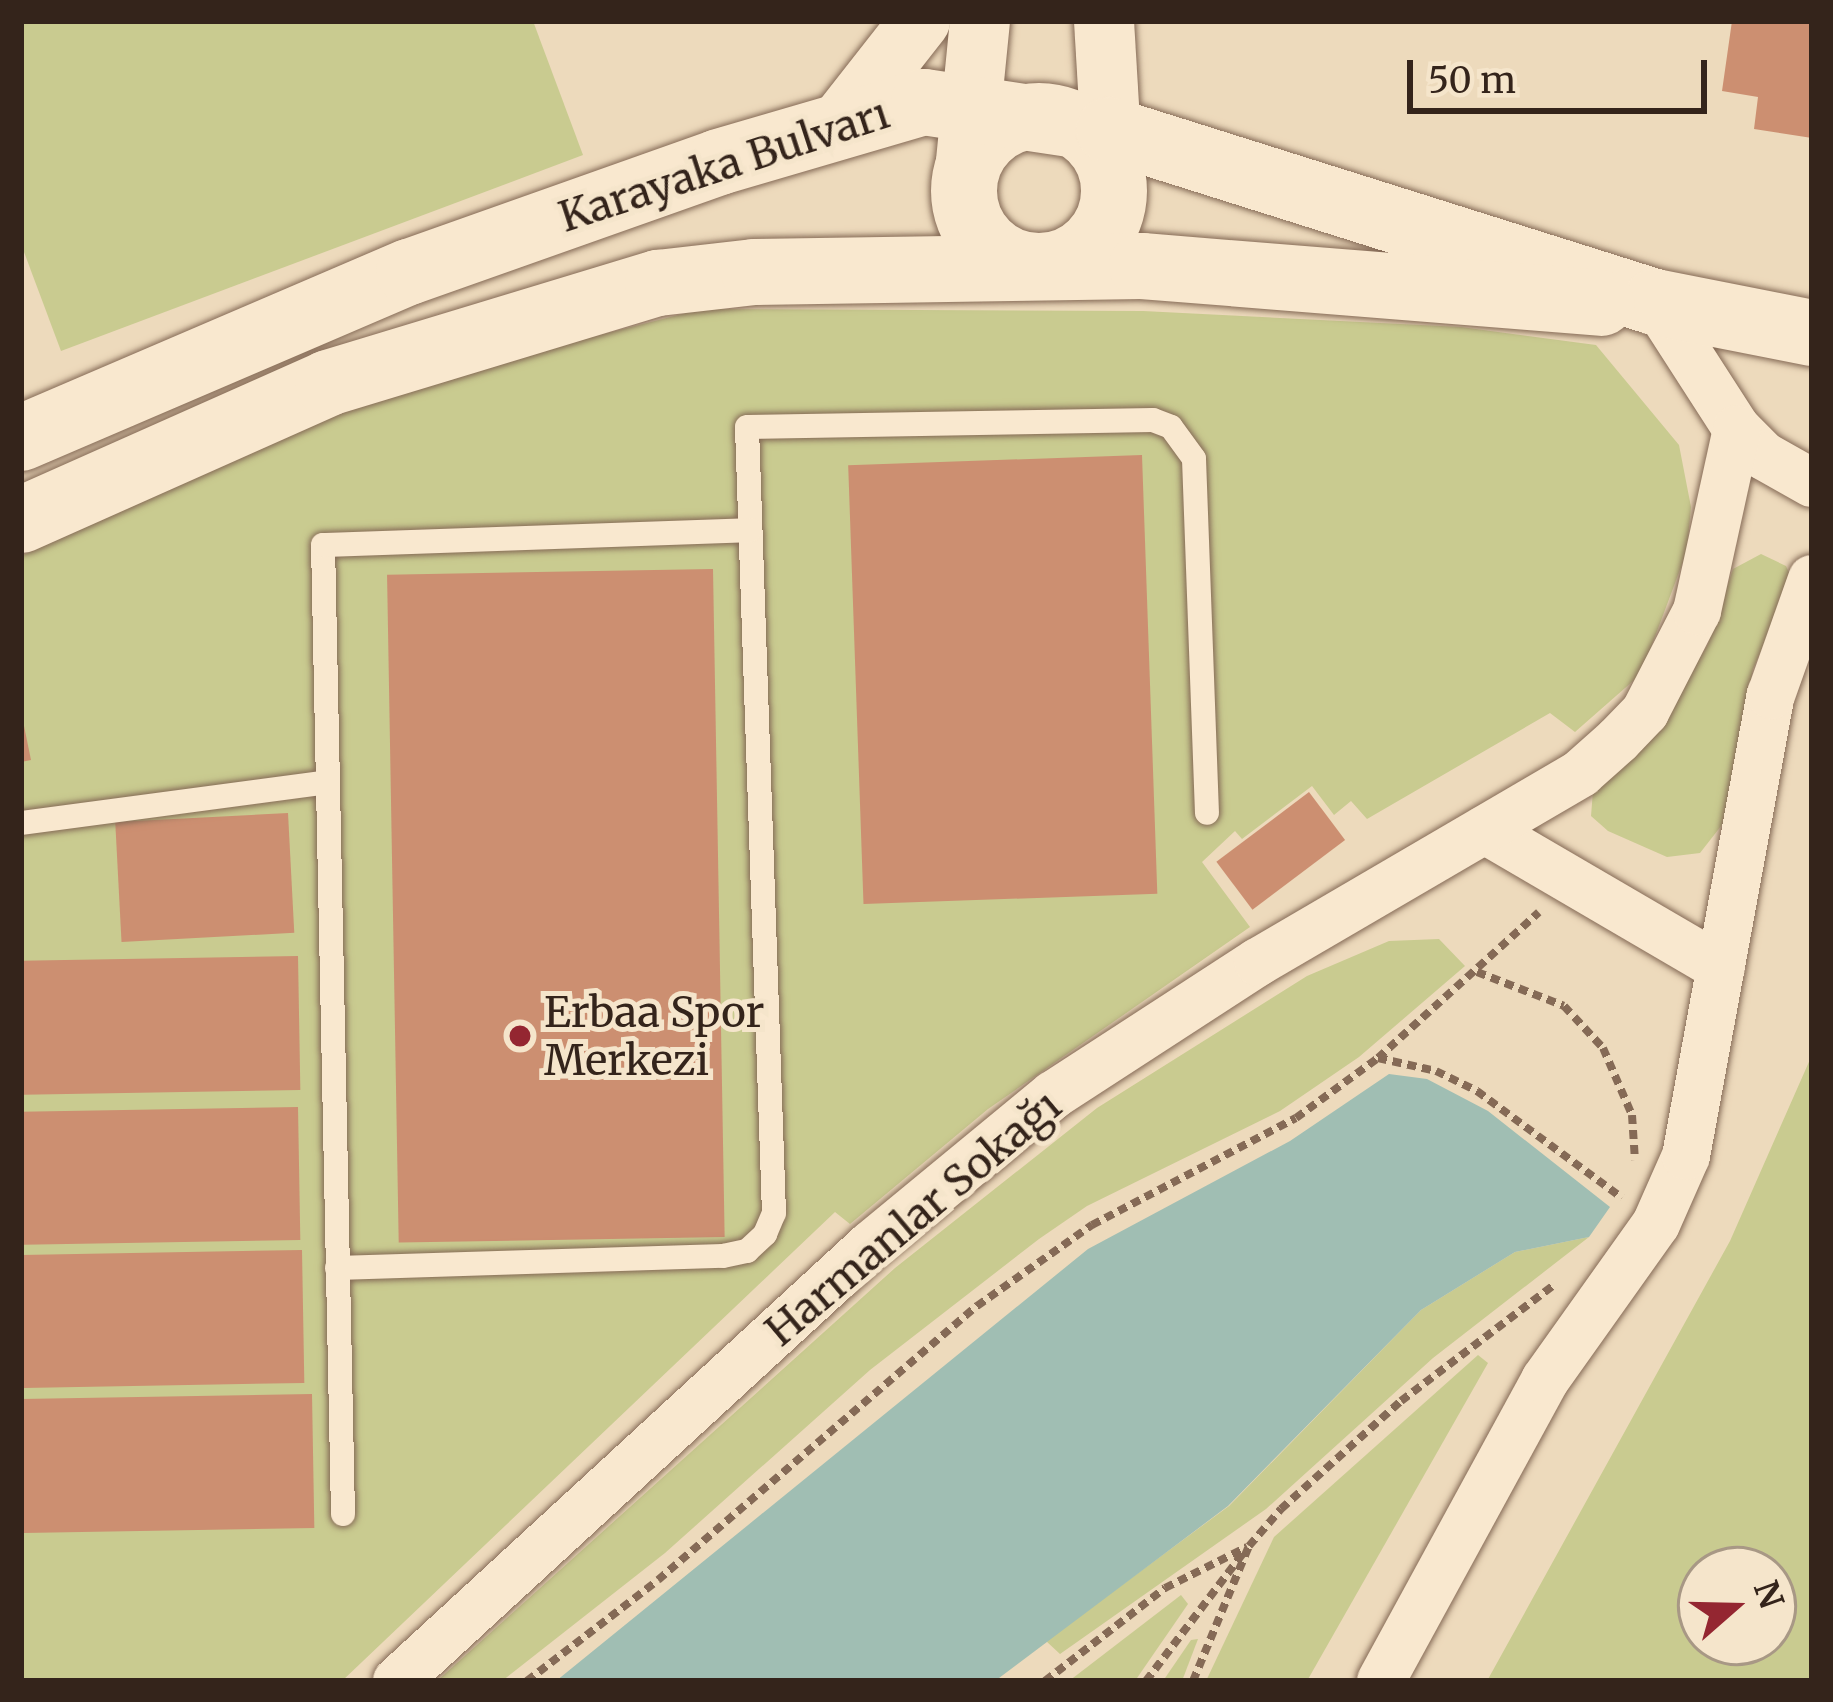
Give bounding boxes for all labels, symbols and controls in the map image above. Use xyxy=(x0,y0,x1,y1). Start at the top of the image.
scale bar xyxy=(1413,36,1713,110)
text: 50 m xyxy=(1428,58,1516,103)
street label: Karayaka Bulvarı xyxy=(553,88,895,242)
place label: Erbaa Spor Merkezi xyxy=(544,987,764,1086)
marker: Erbaa Spor Merkezi xyxy=(507,1023,533,1049)
street label: Harmanlar Sokağı xyxy=(755,1080,1071,1356)
north arrow xyxy=(1677,1546,1797,1666)
text: N xyxy=(1745,1575,1792,1614)

